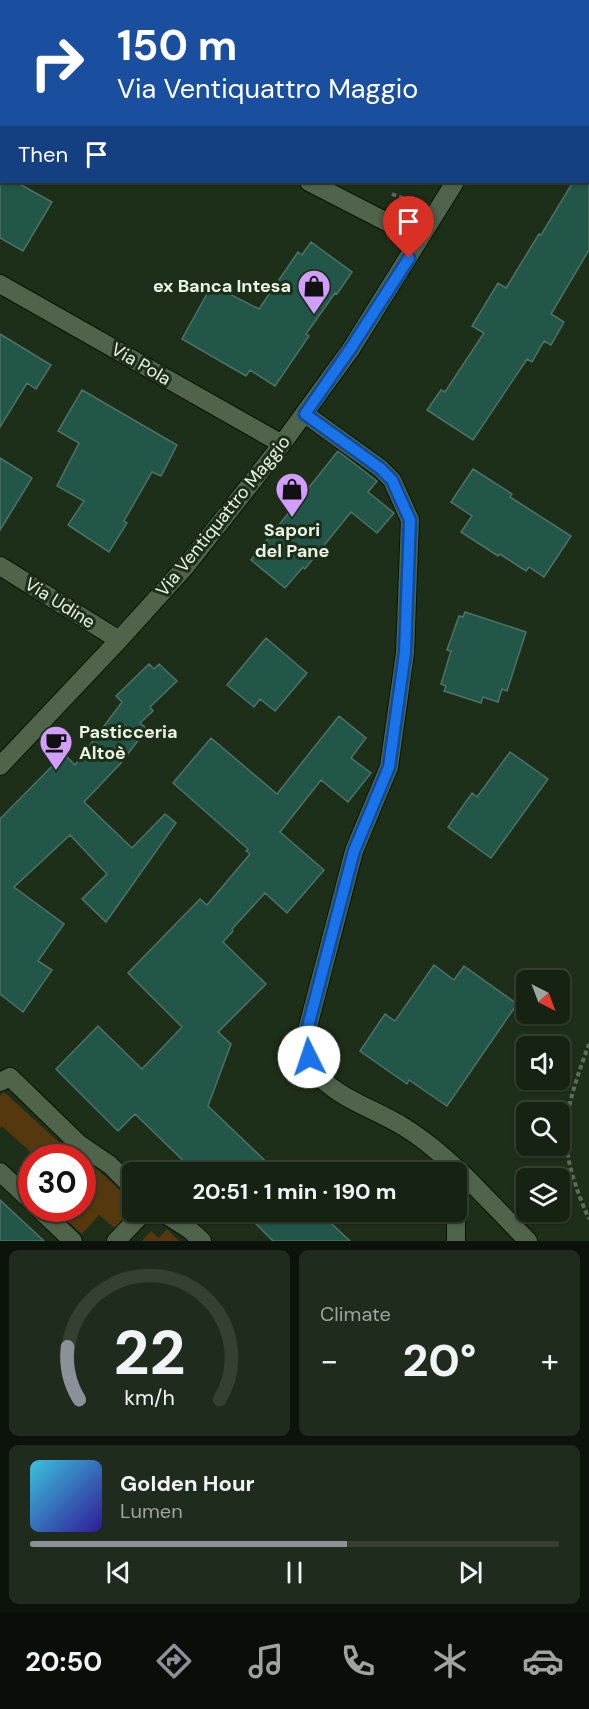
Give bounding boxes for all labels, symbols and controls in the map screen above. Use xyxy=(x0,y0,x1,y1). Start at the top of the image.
text: 150 m xyxy=(117,18,237,73)
icon: right xyxy=(18,24,96,102)
text: Via Ventiquattro Maggio xyxy=(117,71,418,106)
icon: arrive xyxy=(80,138,113,171)
text: Then xyxy=(18,140,68,169)
pin xyxy=(383,196,434,258)
icon: arrive xyxy=(392,205,425,238)
shop icon: ex Banca Intesa xyxy=(296,268,332,315)
place label: ex Banca Intesa xyxy=(153,274,291,298)
street label: Via Pola xyxy=(107,337,175,391)
street label: Via Ventiquattro Maggio xyxy=(150,430,296,602)
shop icon: Sapori del Pane xyxy=(274,471,310,518)
place label: Sapori del Pane xyxy=(255,518,329,563)
street label: Via Udine xyxy=(20,572,100,634)
place label: Pasticceria Altoè xyxy=(79,720,178,765)
cafe icon: Pasticceria Altoè xyxy=(38,724,74,771)
north arrow xyxy=(516,970,570,1024)
map controls xyxy=(516,970,570,1222)
position arrow xyxy=(277,1025,341,1089)
button: sound xyxy=(516,1036,570,1090)
button: search xyxy=(516,1102,570,1156)
speed limit sign: 30 xyxy=(18,1144,96,1222)
button: layers xyxy=(516,1168,570,1222)
text: 20:51 · 1 min · 190 m xyxy=(193,1177,396,1206)
text: Climate xyxy=(320,1301,391,1327)
text: 22 xyxy=(113,1312,185,1393)
text: 20° xyxy=(403,1331,476,1390)
text: − xyxy=(320,1339,338,1382)
text: + xyxy=(541,1339,559,1382)
text: km/h xyxy=(124,1384,175,1412)
text: Golden Hour xyxy=(120,1469,255,1498)
text: Lumen xyxy=(120,1498,183,1524)
icon: previous xyxy=(102,1556,135,1589)
icon: pause xyxy=(278,1556,311,1589)
icon: next xyxy=(454,1556,487,1589)
icon: directions xyxy=(153,1640,195,1682)
icon: music xyxy=(245,1640,287,1682)
icon: phone xyxy=(337,1640,379,1682)
icon: climate xyxy=(429,1640,471,1682)
icon: car xyxy=(522,1640,564,1682)
text: 20:50 xyxy=(25,1644,102,1679)

